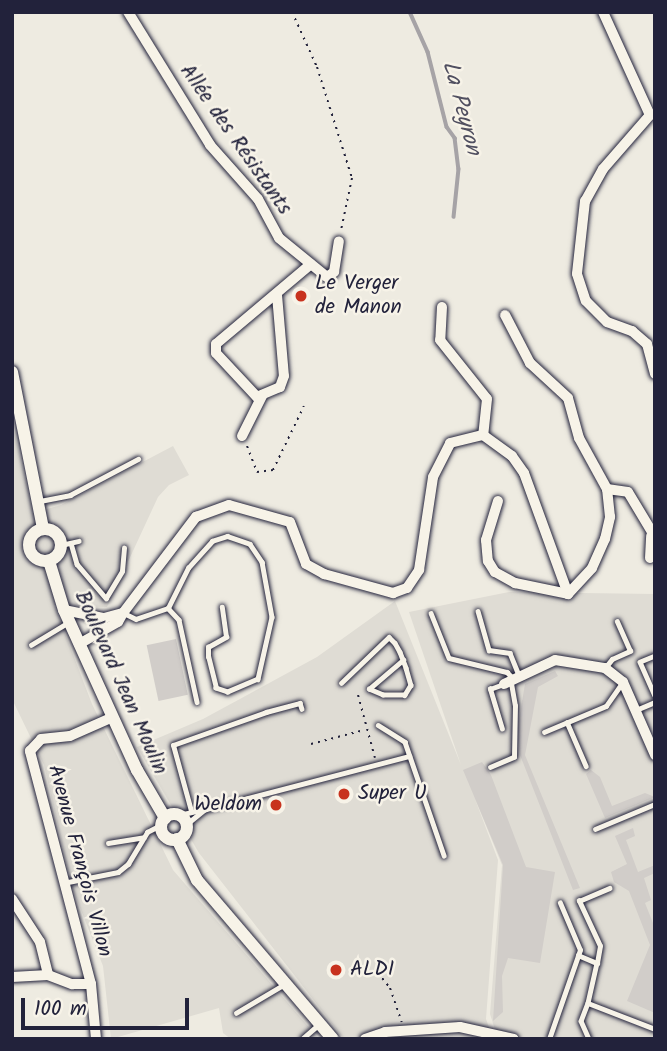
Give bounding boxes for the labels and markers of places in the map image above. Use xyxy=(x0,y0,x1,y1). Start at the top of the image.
place label: Le Verger de Manon xyxy=(315,271,402,321)
marker: Le Verger de Manon xyxy=(293,288,309,304)
place label: Super U xyxy=(358,781,427,807)
marker: Super U xyxy=(336,786,352,802)
place label: Weldom xyxy=(194,792,262,818)
marker: Weldom xyxy=(268,797,284,813)
place label: ALDI xyxy=(350,957,394,983)
marker: ALDI xyxy=(328,962,344,978)

